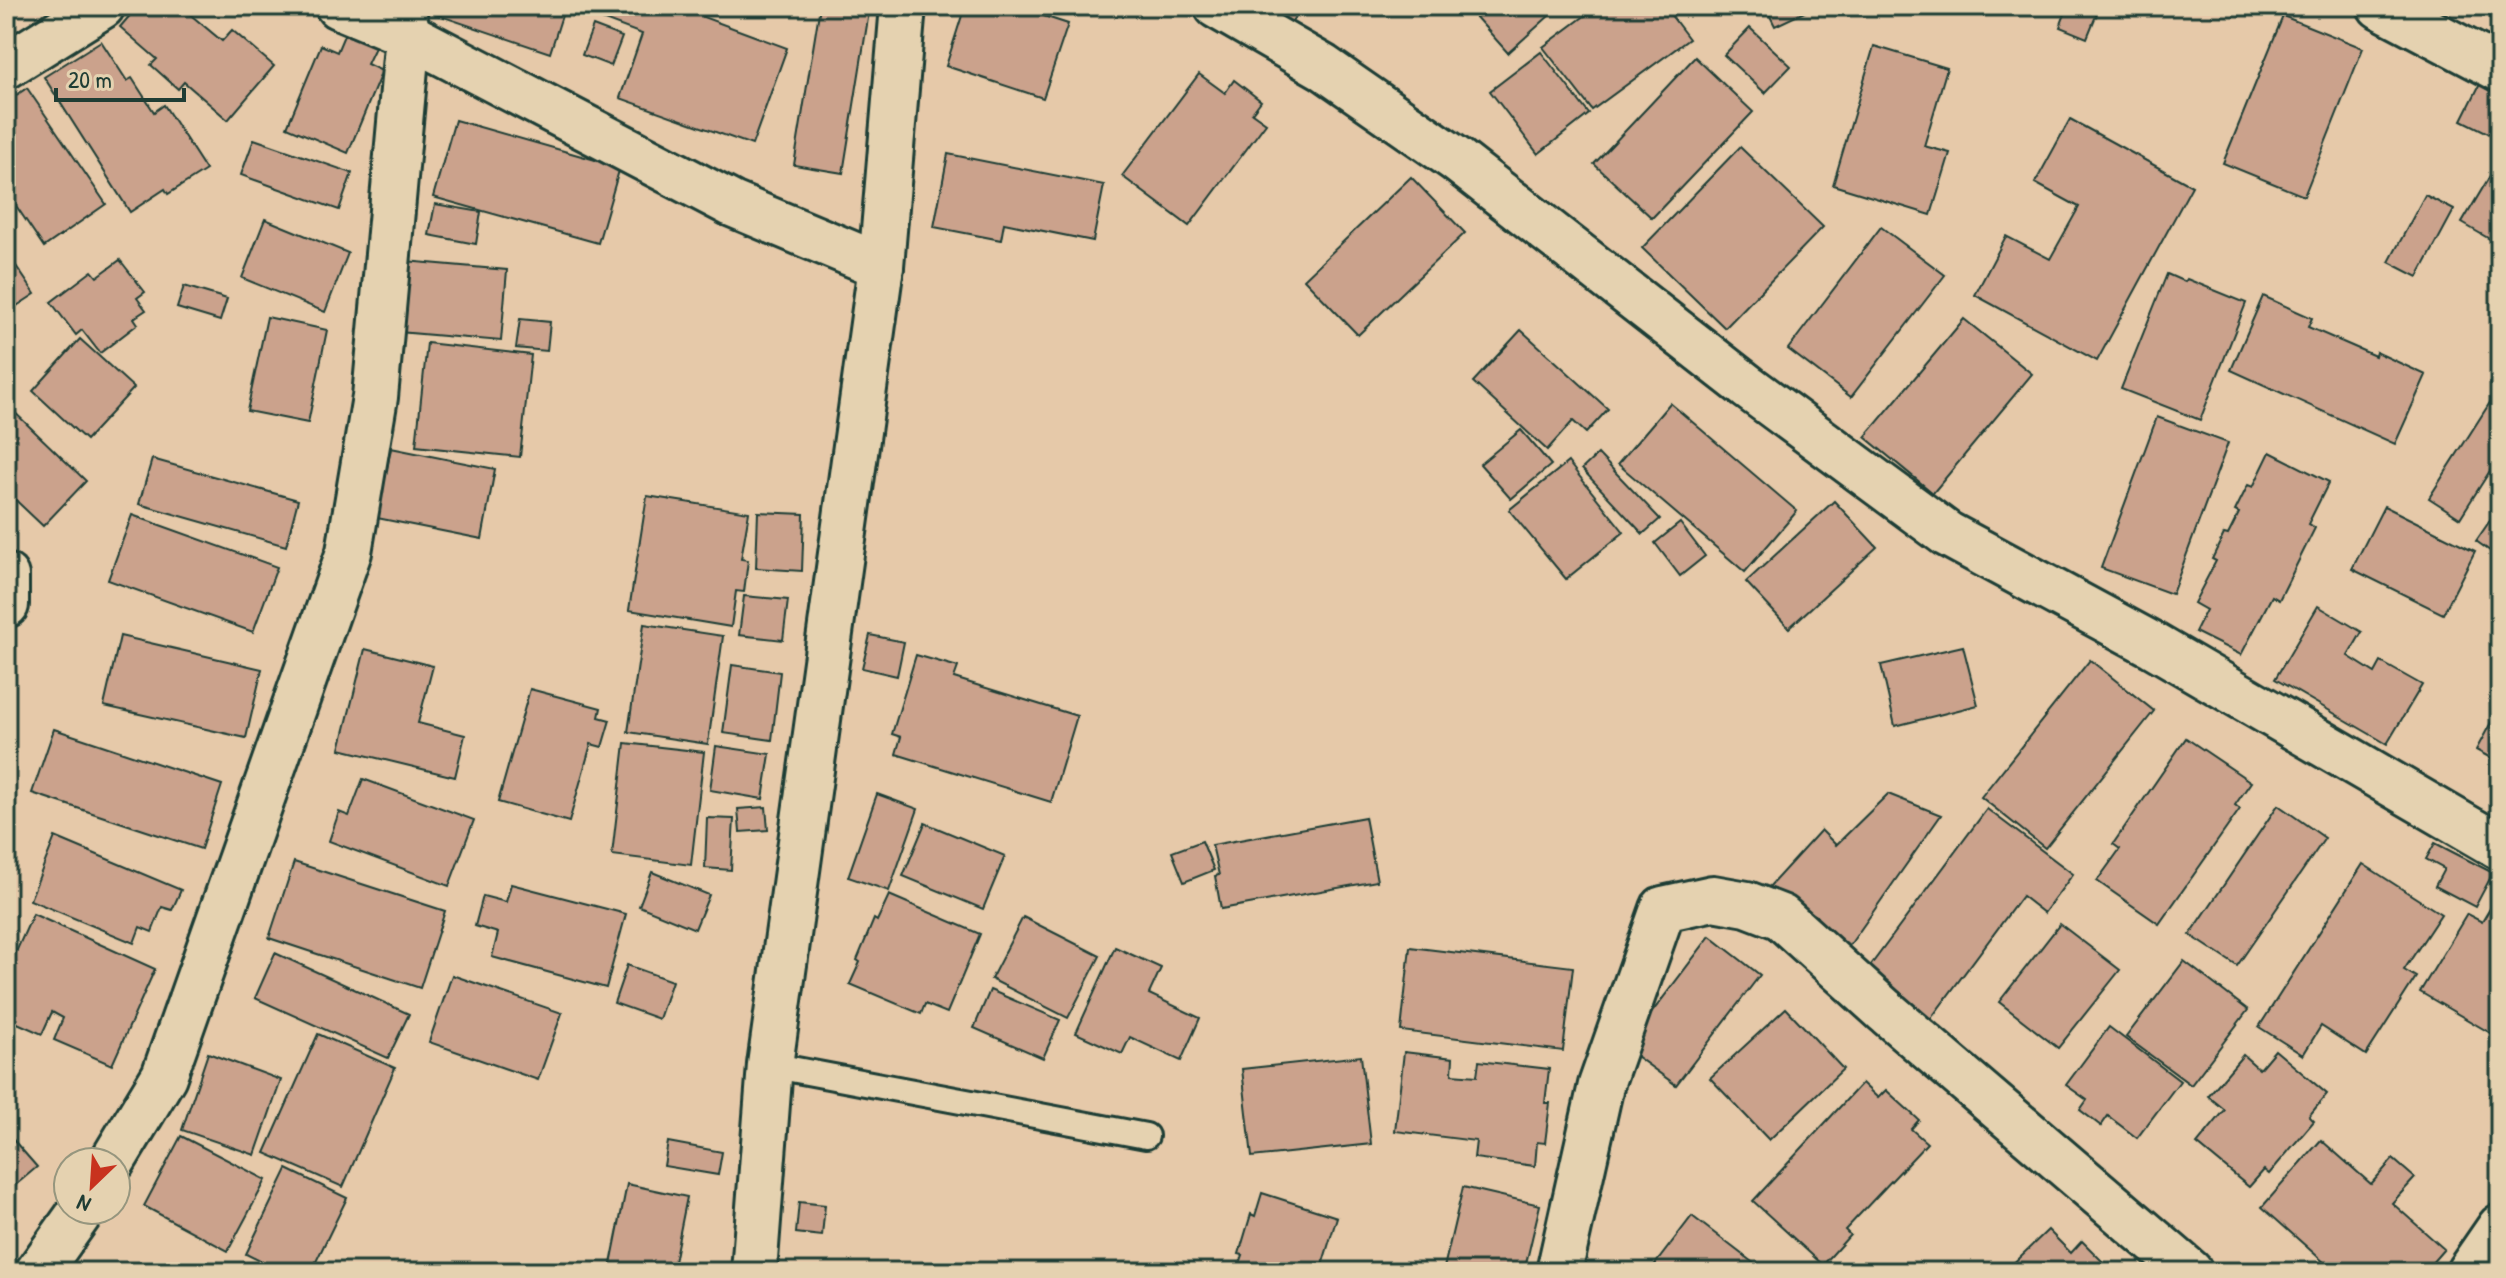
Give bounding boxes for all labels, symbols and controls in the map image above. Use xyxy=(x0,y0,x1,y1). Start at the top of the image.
scale bar xyxy=(56,52,184,102)
text: 20 m xyxy=(68,63,112,95)
north arrow xyxy=(52,1146,132,1226)
text: N xyxy=(72,1188,95,1220)

